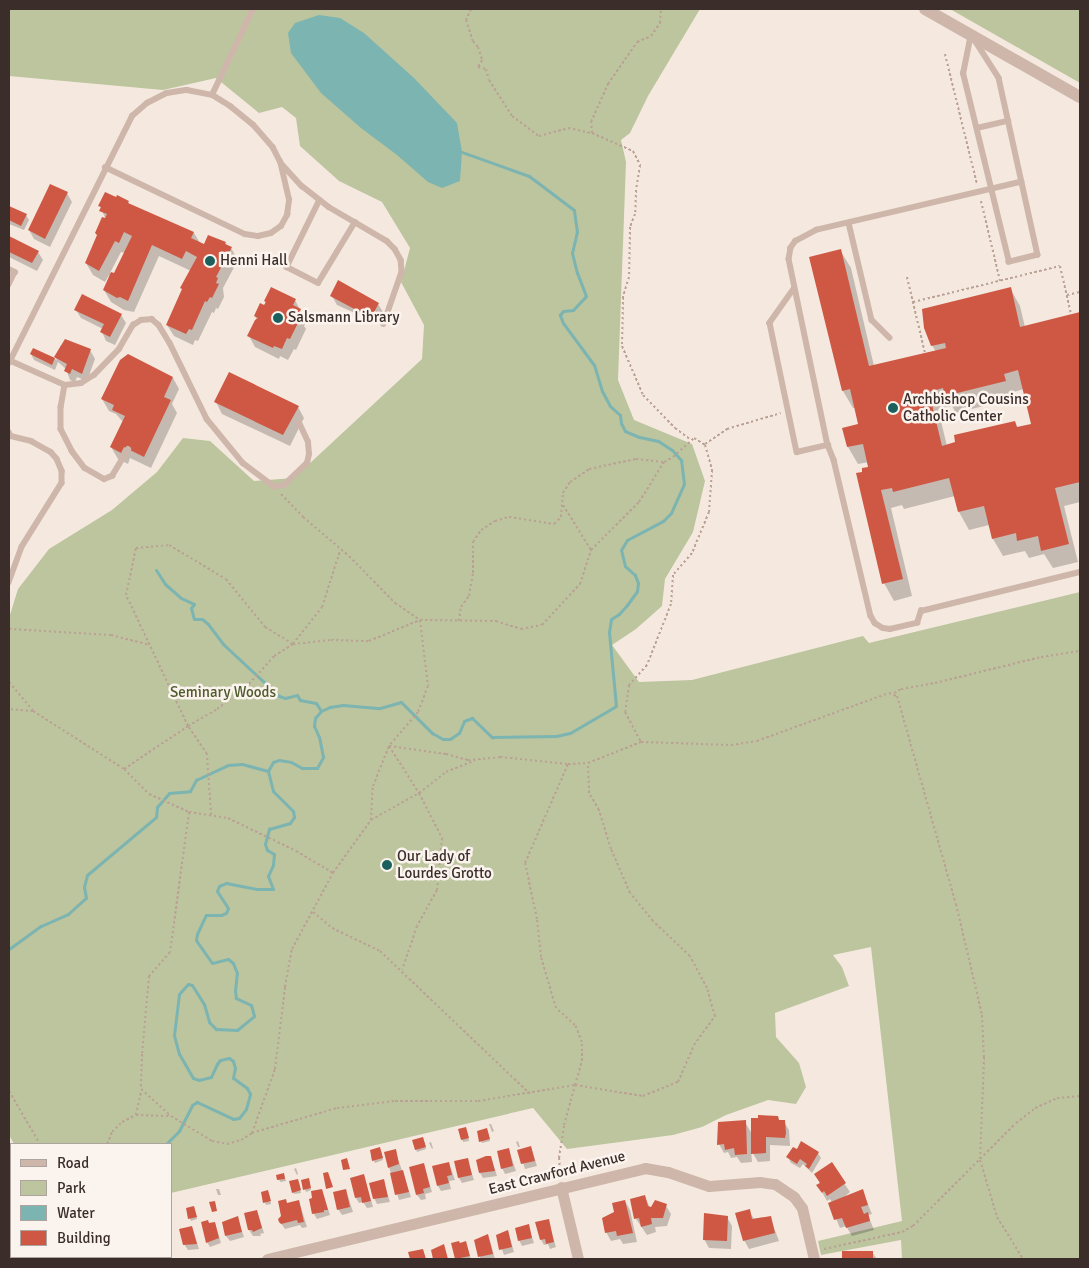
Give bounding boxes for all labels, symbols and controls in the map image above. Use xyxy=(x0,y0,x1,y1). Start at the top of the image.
place label: Henni Hall xyxy=(220,252,288,270)
marker: Henni Hall xyxy=(204,255,216,267)
place label: Salsmann Library xyxy=(288,309,400,327)
marker: Salsmann Library xyxy=(272,312,284,324)
place label: Archbishop Cousins Catholic Center xyxy=(903,390,1029,425)
marker: Archbishop Cousins Catholic Center xyxy=(887,402,899,414)
park label: Seminary Woods xyxy=(170,684,276,702)
place label: Our Lady of Lourdes Grotto xyxy=(397,847,492,882)
marker: Our Lady of Lourdes Grotto xyxy=(381,859,393,871)
legend xyxy=(10,1143,172,1258)
street label: East Crawford Avenue xyxy=(487,1147,627,1199)
text: Road xyxy=(57,1154,89,1172)
text: Park xyxy=(57,1179,86,1197)
text: Water xyxy=(57,1204,95,1222)
text: Building xyxy=(57,1229,111,1247)

